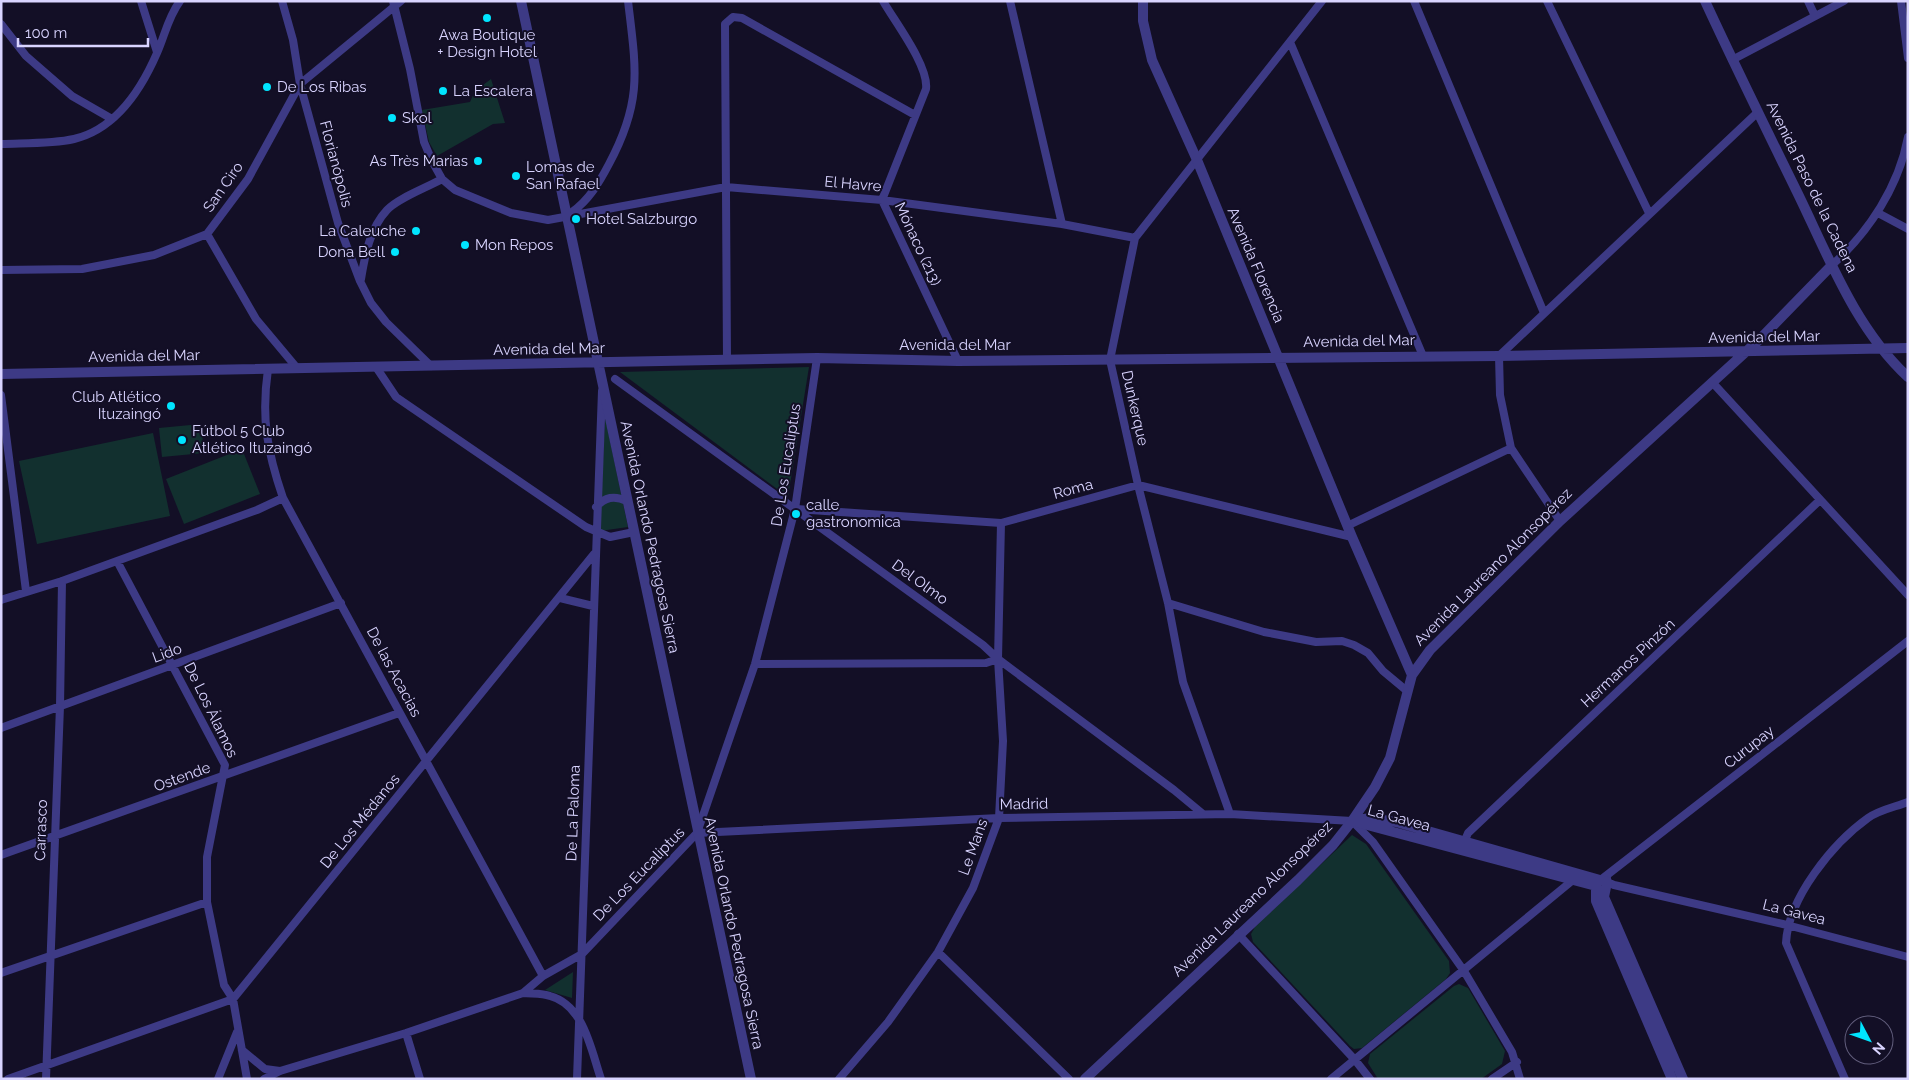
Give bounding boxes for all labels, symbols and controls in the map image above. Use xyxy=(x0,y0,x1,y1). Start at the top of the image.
marker: Awa Boutique + Design Hotel xyxy=(481,12,493,24)
scale bar xyxy=(18,15,148,47)
text: 100 m xyxy=(25,24,67,42)
place label: Awa Boutique + Design Hotel xyxy=(437,26,538,61)
place label: De Los Ribas xyxy=(277,78,367,96)
marker: De Los Ribas xyxy=(261,81,273,93)
place label: La Escalera xyxy=(453,82,533,100)
marker: La Escalera xyxy=(437,85,449,97)
street label: Avenida Paso de la Cadena xyxy=(1763,98,1861,276)
place label: Skol xyxy=(402,109,433,127)
marker: Skol xyxy=(386,112,398,124)
street label: Florianópolis xyxy=(316,119,356,209)
place label: As Très Marias xyxy=(369,152,468,170)
marker: As Très Marias xyxy=(472,155,484,167)
street label: San Ciro xyxy=(199,158,247,216)
place label: Lomas de San Rafael xyxy=(526,158,601,193)
marker: Lomas de San Rafael xyxy=(510,170,522,182)
street label: El Havre xyxy=(824,173,883,195)
street label: Mónaco (213) xyxy=(891,199,945,289)
street label: Avenida Florencia xyxy=(1224,205,1288,325)
place label: Hotel Salzburgo xyxy=(586,210,697,228)
marker: Hotel Salzburgo xyxy=(570,213,582,225)
place label: La Caleuche xyxy=(319,222,406,240)
marker: La Caleuche xyxy=(410,225,422,237)
place label: Mon Repos xyxy=(475,236,553,254)
marker: Mon Repos xyxy=(459,239,471,251)
place label: Dona Bell xyxy=(318,243,386,261)
marker: Dona Bell xyxy=(389,246,401,258)
street label: Avenida del Mar xyxy=(1708,327,1821,347)
street label: Avenida del Mar xyxy=(1303,331,1416,351)
street label: Avenida del Mar xyxy=(899,336,1012,354)
street label: Avenida del Mar xyxy=(493,339,606,359)
street label: Avenida del Mar xyxy=(88,346,201,366)
street label: Dunkerque xyxy=(1118,369,1152,448)
place label: Club Atlético Ituzaingó xyxy=(72,388,161,423)
marker: Club Atlético Ituzaingó xyxy=(165,400,177,412)
street label: De Los Eucaliptus xyxy=(767,402,805,528)
street label: Avenida Orlando Pedragosa Sierra xyxy=(617,419,683,655)
place label: Fútbol 5 Club Atlético Ituzaingó xyxy=(192,422,312,457)
marker: Fútbol 5 Club Atlético Ituzaingó xyxy=(176,434,188,446)
street label: Roma xyxy=(1051,475,1095,503)
street label: Avenida Laureano Alonsopérez xyxy=(1410,484,1576,650)
place label: calle gastronomica xyxy=(806,496,901,531)
marker: calle gastronomica xyxy=(790,508,802,520)
street label: Del Olmo xyxy=(888,556,952,608)
street label: Hermanos Pinzón xyxy=(1577,615,1679,711)
street label: De las Acacias xyxy=(363,624,425,720)
street label: Lido xyxy=(150,639,184,667)
street label: De Los Álamos xyxy=(180,659,242,761)
street label: Curupay xyxy=(1720,722,1778,772)
street label: Ostende xyxy=(151,758,213,796)
street label: De La Paloma xyxy=(562,764,584,862)
street label: De Los Médanos xyxy=(316,770,404,872)
street label: Madrid xyxy=(1000,795,1048,813)
street label: Carrasco xyxy=(31,799,51,861)
street label: La Gavea xyxy=(1366,801,1432,835)
street label: Avenida Orlando Pedragosa Sierra xyxy=(701,815,767,1051)
street label: Le Mans xyxy=(955,816,991,878)
street label: Avenida Laureano Alonsopérez xyxy=(1168,818,1336,980)
street label: De Los Eucaliptus xyxy=(590,823,688,925)
street label: La Gavea xyxy=(1761,896,1827,928)
north arrow xyxy=(1844,1015,1894,1065)
text: N xyxy=(1869,1039,1888,1058)

